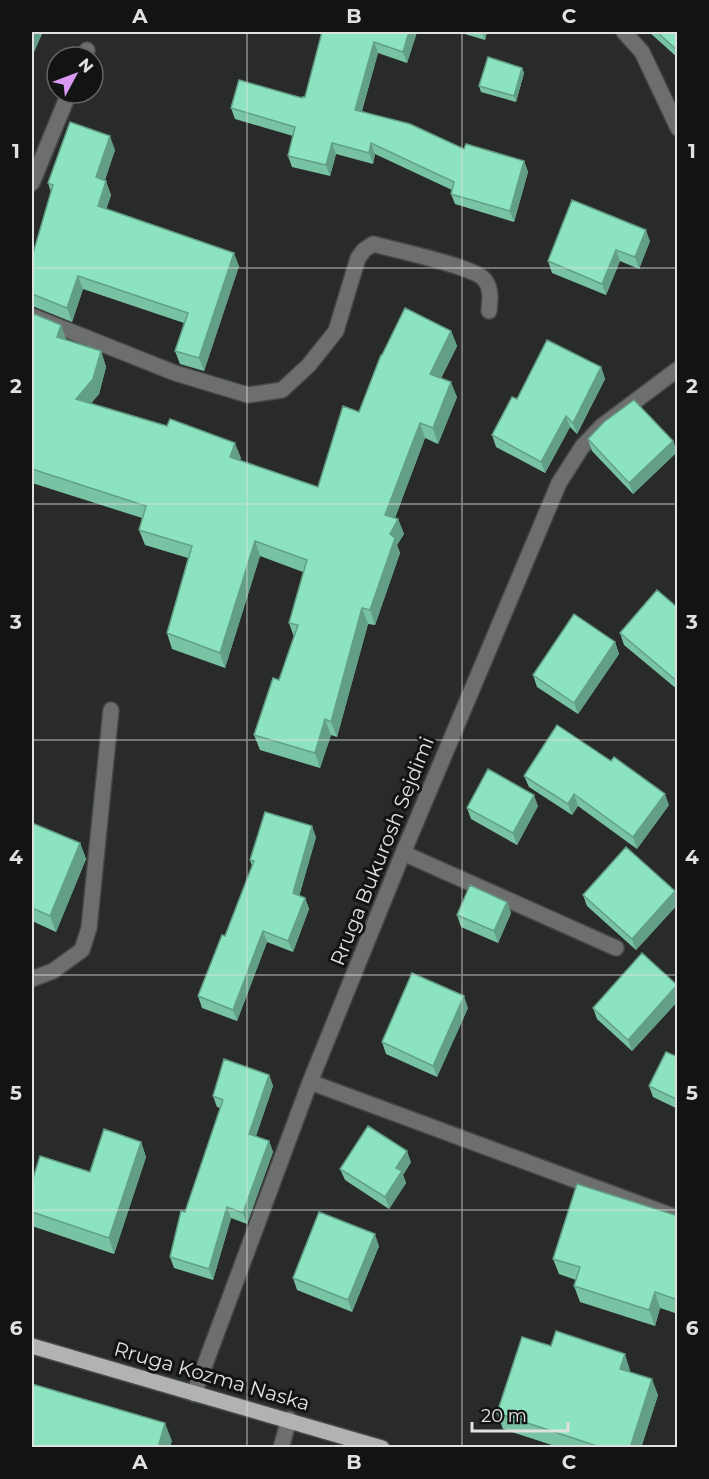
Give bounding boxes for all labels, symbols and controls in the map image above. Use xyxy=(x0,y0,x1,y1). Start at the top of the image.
text: A xyxy=(131,4,148,28)
text: B xyxy=(346,4,362,28)
text: C xyxy=(562,4,577,28)
north arrow xyxy=(45,45,105,105)
text: N xyxy=(75,54,97,77)
text: 1 xyxy=(12,139,20,163)
text: 1 xyxy=(688,139,696,163)
text: 2 xyxy=(10,374,22,398)
text: 2 xyxy=(686,374,698,398)
text: 3 xyxy=(9,610,22,634)
text: 3 xyxy=(685,610,698,634)
street label: Rruga Bukurosh Sejdimi xyxy=(325,733,439,969)
text: 4 xyxy=(9,845,23,869)
text: 4 xyxy=(685,845,699,869)
text: 5 xyxy=(10,1081,22,1105)
text: 5 xyxy=(686,1081,698,1105)
text: 6 xyxy=(10,1316,23,1340)
text: 6 xyxy=(686,1316,699,1340)
street label: Rruga Kozma Naska xyxy=(111,1337,313,1415)
scale bar xyxy=(472,1395,568,1433)
text: 20 m xyxy=(481,1405,527,1427)
text: A xyxy=(131,1450,148,1474)
text: B xyxy=(346,1450,362,1474)
text: C xyxy=(562,1450,577,1474)

